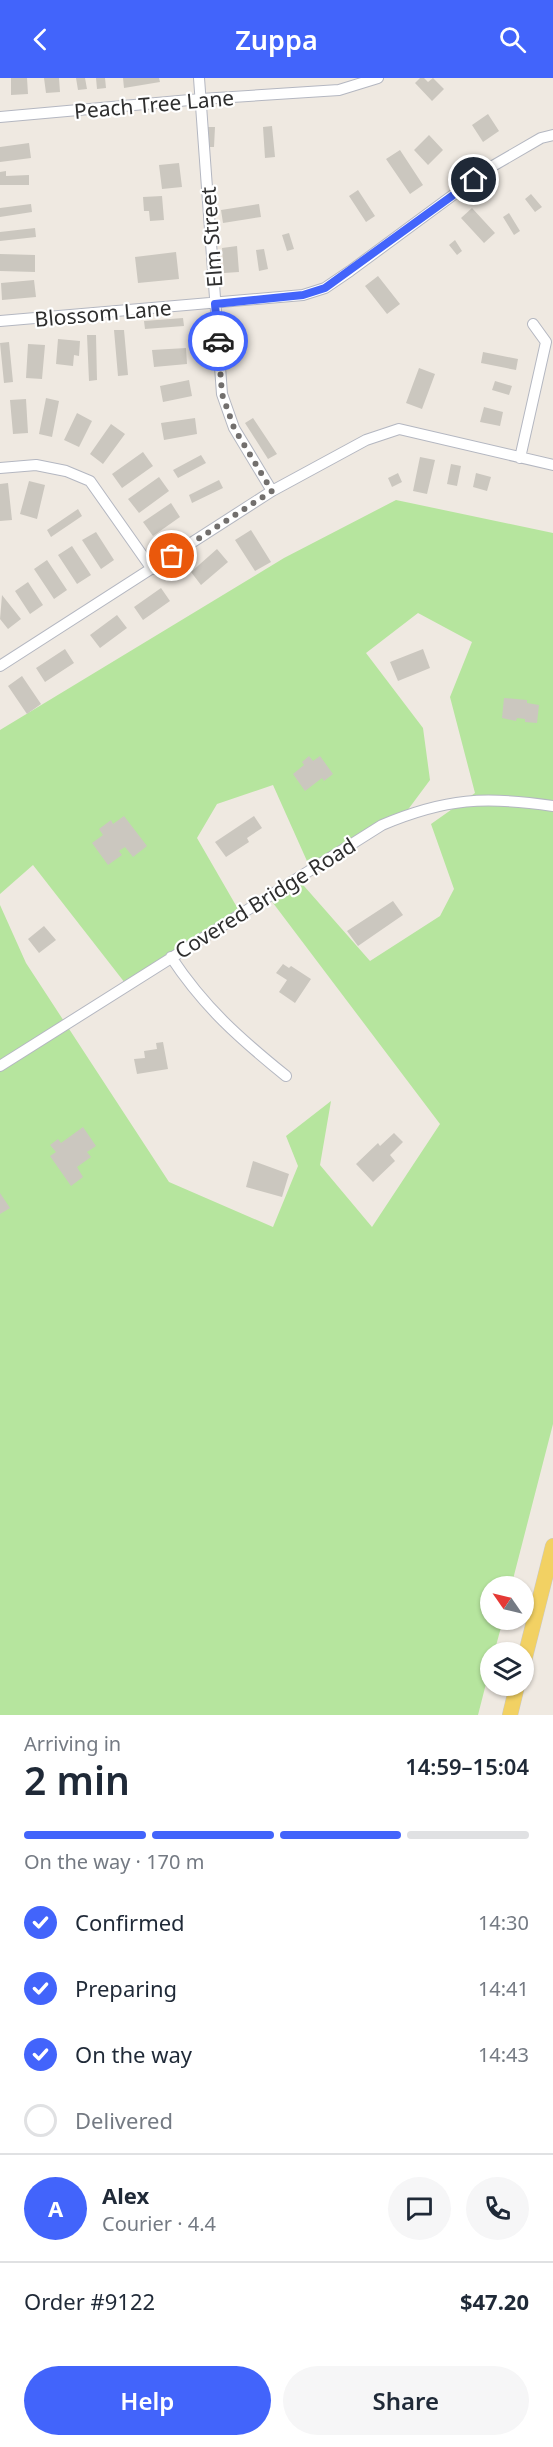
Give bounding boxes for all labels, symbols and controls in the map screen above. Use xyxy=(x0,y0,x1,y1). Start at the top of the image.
text: Zuppa xyxy=(235,21,318,58)
icon: back xyxy=(24,23,57,56)
icon: search xyxy=(496,23,529,56)
street label: Peach Tree Lane xyxy=(73,83,235,125)
pin xyxy=(448,154,499,205)
icon: home xyxy=(457,163,490,196)
street label: Elm Street xyxy=(193,185,228,288)
street label: Blossom Lane xyxy=(33,293,173,333)
courier xyxy=(188,311,248,371)
icon: car xyxy=(202,325,235,358)
pin xyxy=(146,530,197,581)
icon: bag xyxy=(155,539,188,572)
street label: Covered Bridge Road xyxy=(169,831,361,965)
north arrow xyxy=(480,1576,534,1630)
map controls xyxy=(480,1576,534,1696)
button: layers xyxy=(480,1642,534,1696)
text: Arriving in xyxy=(24,1730,121,1757)
text: 14:59–15:04 xyxy=(405,1751,529,1781)
text: 2 min xyxy=(24,1753,130,1806)
text: On the way · 170 m xyxy=(24,1848,204,1875)
icon: check xyxy=(24,1906,57,1939)
text: Confirmed xyxy=(75,1907,185,1937)
text: 14:30 xyxy=(478,1909,529,1936)
icon: check xyxy=(24,1972,57,2005)
text: Preparing xyxy=(75,1973,177,2003)
text: 14:41 xyxy=(478,1975,529,2002)
icon: check xyxy=(24,2038,57,2071)
text: On the way xyxy=(75,2039,192,2069)
text: 14:43 xyxy=(478,2041,529,2068)
text: Delivered xyxy=(75,2105,173,2135)
button: chat xyxy=(388,2177,451,2240)
button: phone xyxy=(466,2177,529,2240)
text: Alex xyxy=(102,2180,149,2210)
text: A xyxy=(48,2193,63,2223)
text: Courier · 4.4 xyxy=(102,2210,216,2237)
text: Order #9122 xyxy=(24,2286,155,2316)
text: $47.20 xyxy=(460,2286,529,2316)
button: Help xyxy=(24,2366,271,2435)
button: Share xyxy=(283,2366,529,2435)

